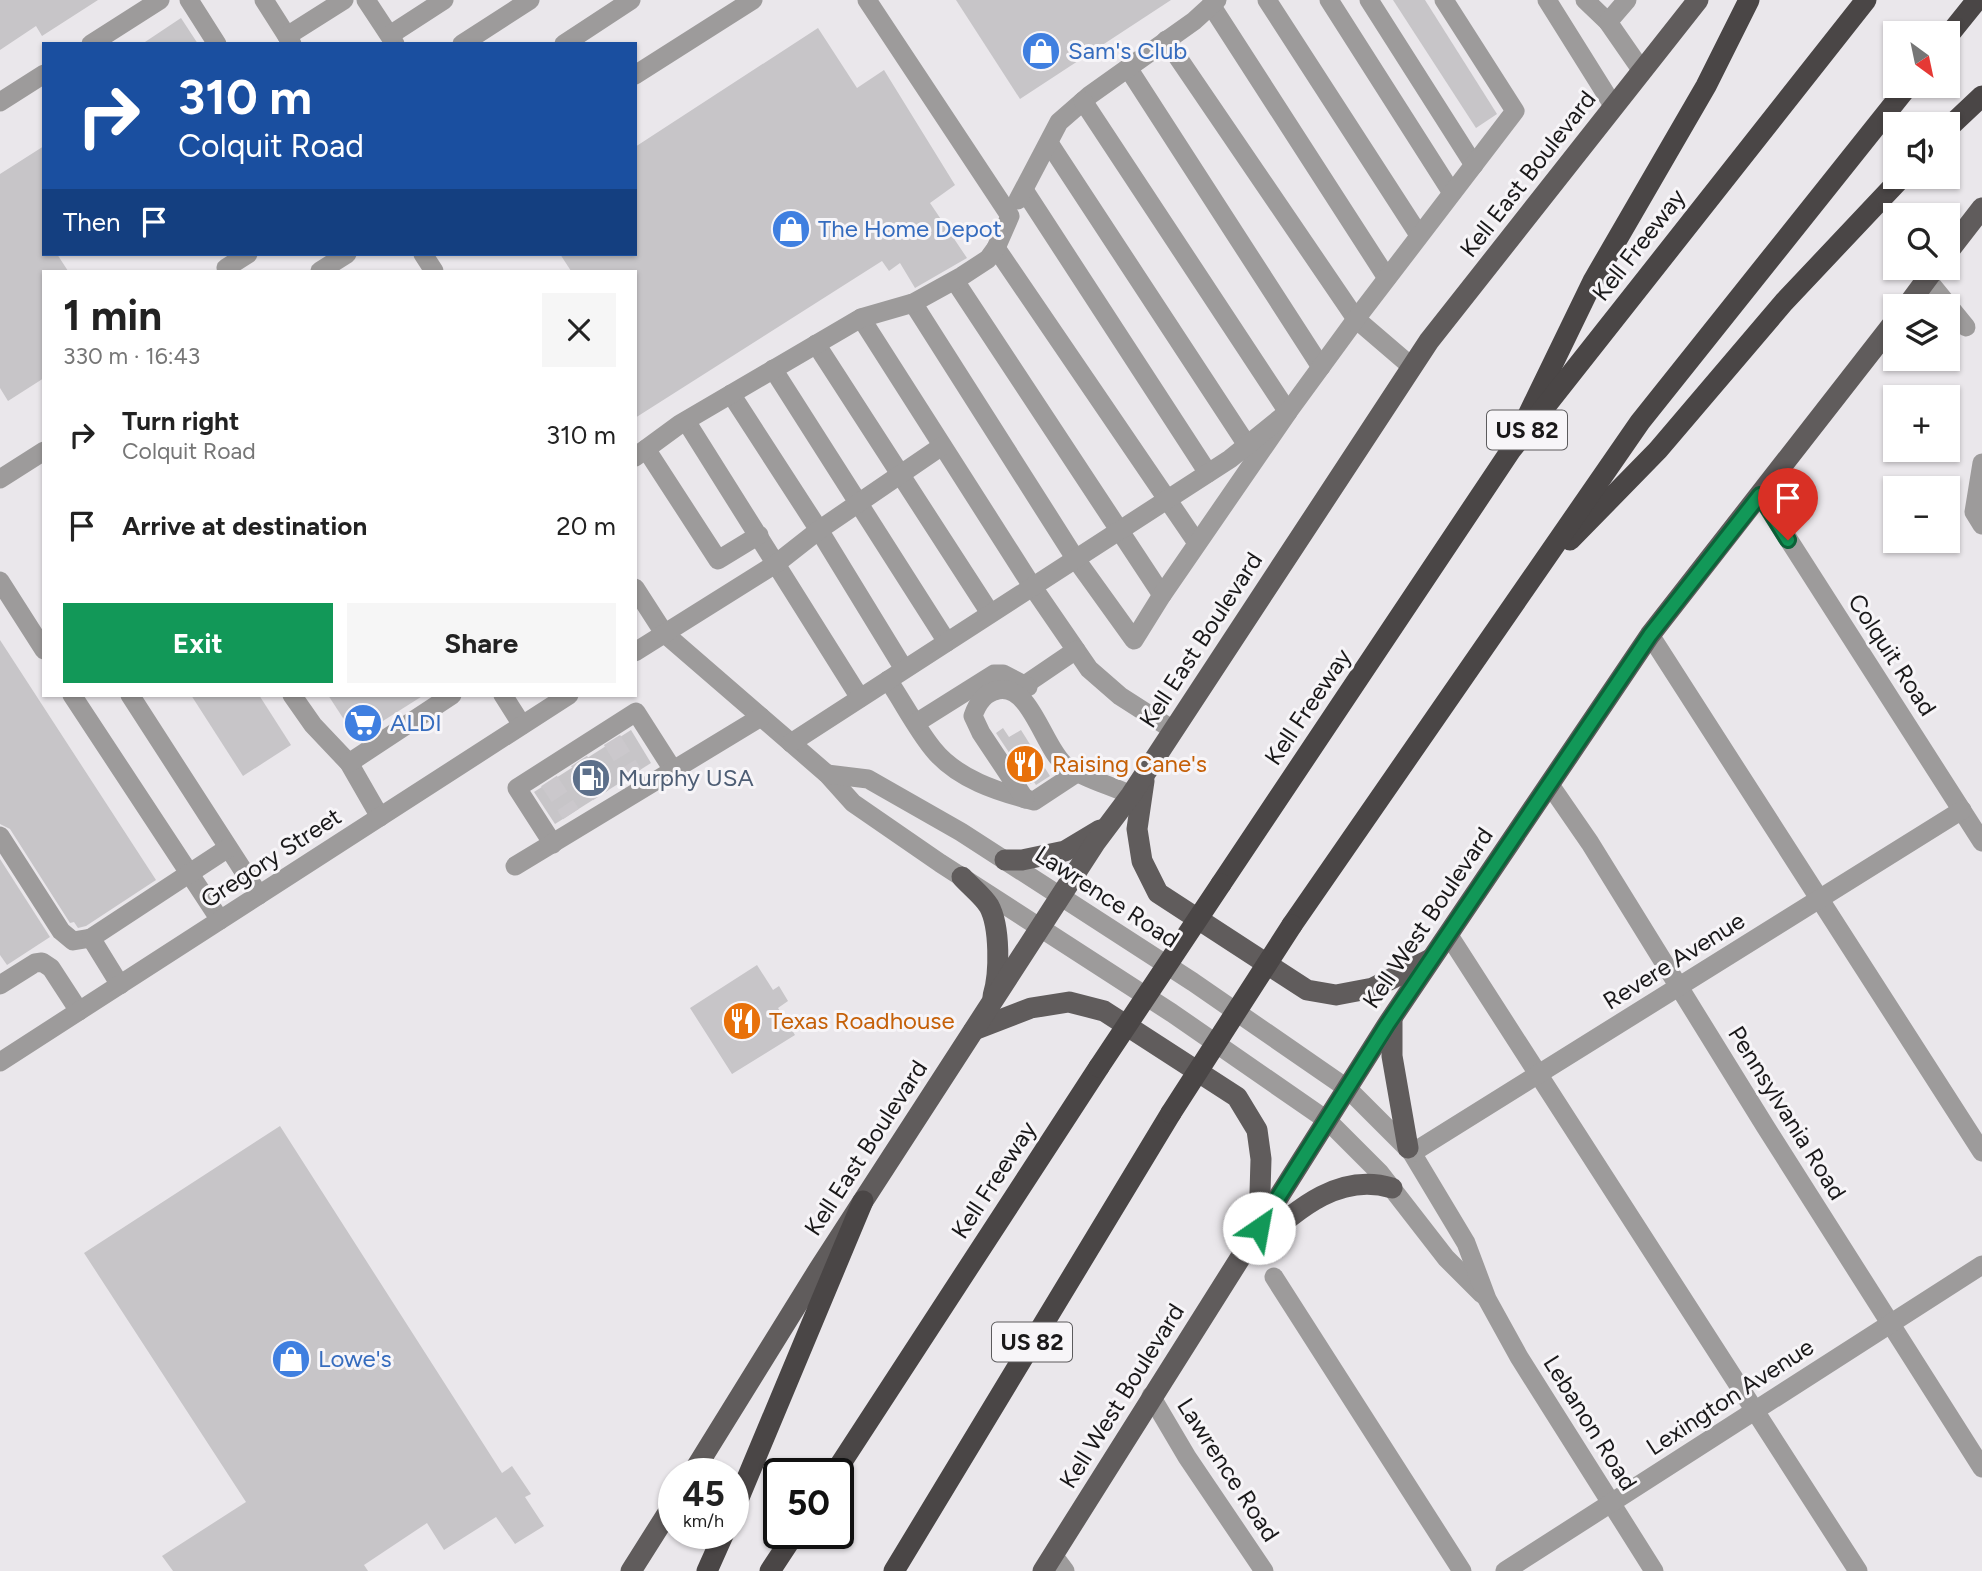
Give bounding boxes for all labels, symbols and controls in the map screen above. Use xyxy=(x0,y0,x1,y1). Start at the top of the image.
north arrow xyxy=(1883,21,1960,98)
map controls xyxy=(1883,21,1960,553)
shop icon: Sam's Club xyxy=(1020,30,1062,72)
place label: Sam's Club xyxy=(1068,36,1187,65)
text: 310 m xyxy=(178,67,312,126)
icon: right xyxy=(63,70,154,161)
street label: Kell East Boulevard xyxy=(1454,85,1602,263)
button: sound xyxy=(1883,112,1960,189)
text: Colquit Road xyxy=(178,127,364,165)
street label: Kell Freeway xyxy=(1586,183,1692,306)
icon: arrive xyxy=(135,203,173,241)
button: search xyxy=(1883,203,1960,280)
text: Then xyxy=(63,206,121,238)
shop icon: The Home Depot xyxy=(770,208,812,250)
place label: The Home Depot xyxy=(818,214,1002,243)
text: 1 min xyxy=(63,290,162,341)
button: close xyxy=(542,293,616,367)
button: layers xyxy=(1883,294,1960,371)
text: 330 m · 16:43 xyxy=(63,342,200,370)
button: + xyxy=(1883,385,1960,462)
text: Turn right xyxy=(122,405,239,437)
road number: US 82 xyxy=(1487,410,1567,450)
icon: right xyxy=(63,416,101,454)
text: 310 m xyxy=(546,419,616,451)
text: Colquit Road xyxy=(122,437,256,465)
pin xyxy=(1758,468,1818,540)
button: − xyxy=(1883,476,1960,553)
icon: arrive xyxy=(1769,479,1807,517)
icon: arrive xyxy=(63,507,101,545)
text: Arrive at destination xyxy=(122,510,367,542)
text: 20 m xyxy=(556,510,616,542)
street label: Kell East Boulevard xyxy=(1133,547,1268,733)
street label: Colquit Road xyxy=(1842,588,1943,721)
button: Exit xyxy=(63,603,333,683)
button: Share xyxy=(347,603,616,683)
street label: Kell Freeway xyxy=(1258,643,1357,770)
supermarket icon: ALDI xyxy=(342,702,384,744)
place label: ALDI xyxy=(390,708,442,737)
restaurant icon: Raising Cane's xyxy=(1004,743,1046,785)
place label: Raising Cane's xyxy=(1052,749,1207,778)
fuel station icon: Murphy USA xyxy=(570,757,612,799)
place label: Murphy USA xyxy=(618,763,754,792)
street label: Gregory Street xyxy=(195,801,346,914)
street label: Kell West Boulevard xyxy=(1356,822,1499,1014)
street label: Lawrence Road xyxy=(1030,839,1184,954)
street label: Revere Avenue xyxy=(1598,906,1750,1016)
restaurant icon: Texas Roadhouse xyxy=(721,1000,763,1042)
place label: Texas Roadhouse xyxy=(769,1006,955,1035)
street label: Pennsylvania Road xyxy=(1722,1020,1853,1205)
street label: Kell East Boulevard xyxy=(798,1055,933,1241)
street label: Kell Freeway xyxy=(945,1115,1042,1244)
position arrow xyxy=(1222,1191,1296,1265)
street label: Kell West Boulevard xyxy=(1053,1298,1190,1493)
road number: US 82 xyxy=(992,1322,1072,1362)
street label: Lexington Avenue xyxy=(1641,1332,1819,1461)
shop icon: Lowe's xyxy=(270,1338,312,1380)
place label: Lowe's xyxy=(318,1344,392,1373)
street label: Lebanon Road xyxy=(1537,1350,1643,1496)
street label: Lawrence Road xyxy=(1171,1393,1286,1547)
speed limit sign: 50 xyxy=(763,1458,854,1549)
text: 45 xyxy=(682,1473,725,1515)
text: km/h xyxy=(683,1510,724,1532)

